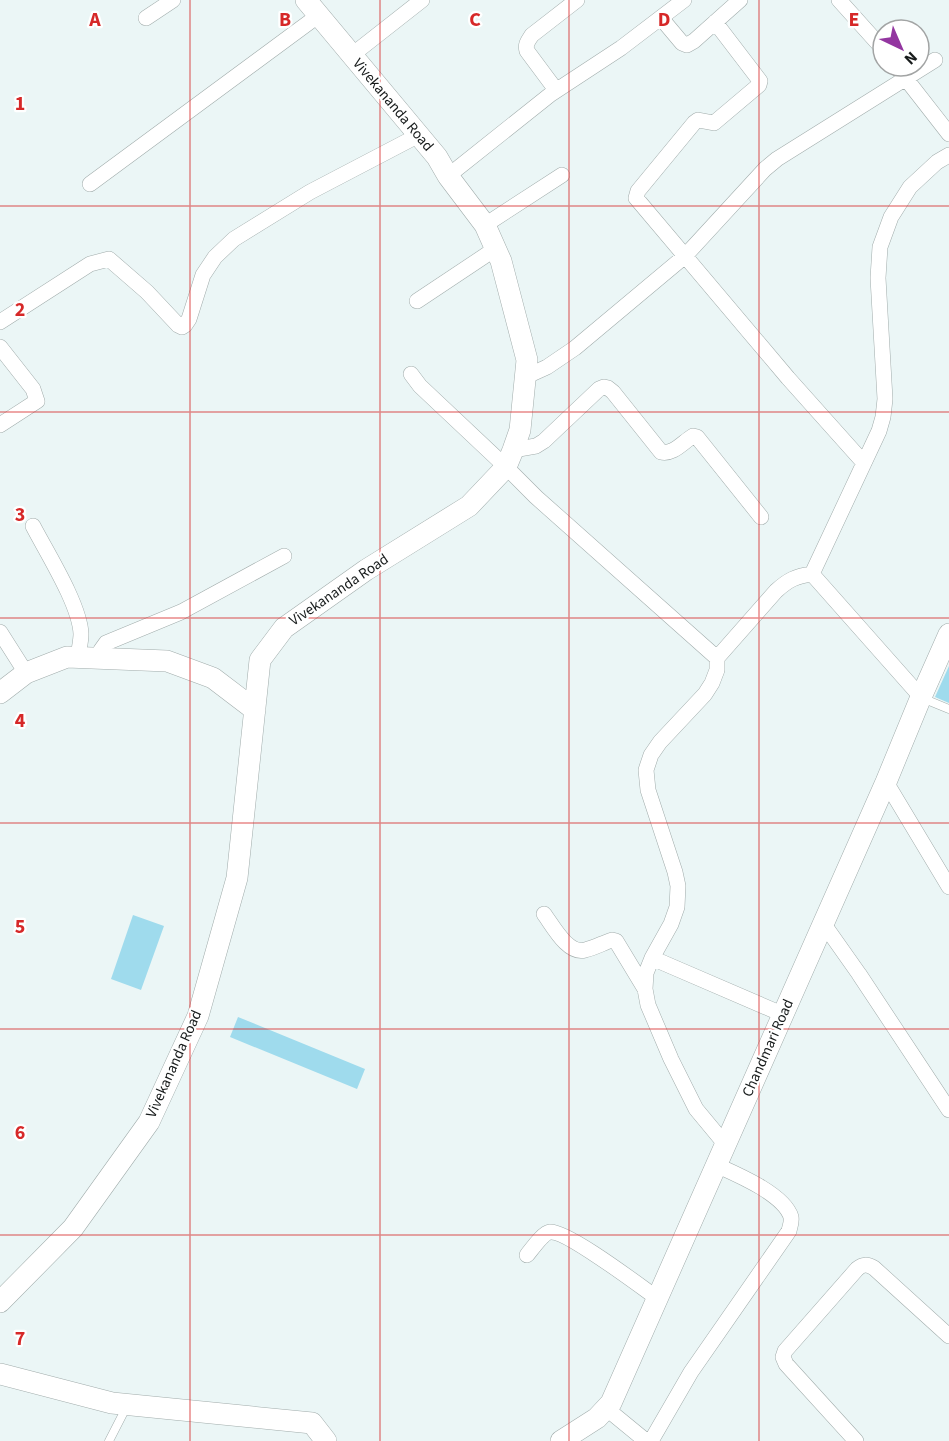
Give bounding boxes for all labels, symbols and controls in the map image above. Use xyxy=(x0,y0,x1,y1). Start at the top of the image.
text: A xyxy=(88,6,101,34)
text: B xyxy=(279,6,291,34)
text: C xyxy=(469,6,481,34)
text: D xyxy=(658,6,670,34)
text: E xyxy=(849,6,859,34)
north arrow xyxy=(871,18,931,78)
text: N xyxy=(899,46,922,70)
street label: Vivekananda Road xyxy=(348,54,438,156)
text: 1 xyxy=(15,90,25,118)
text: 2 xyxy=(15,296,25,324)
text: 3 xyxy=(15,501,25,529)
street label: Vivekananda Road xyxy=(285,549,393,631)
text: 4 xyxy=(15,707,26,735)
text: 5 xyxy=(15,913,25,941)
street label: Chandmari Road xyxy=(737,996,799,1100)
street label: Vivekananda Road xyxy=(141,1007,207,1121)
text: 6 xyxy=(15,1119,25,1147)
text: 7 xyxy=(15,1325,25,1353)

